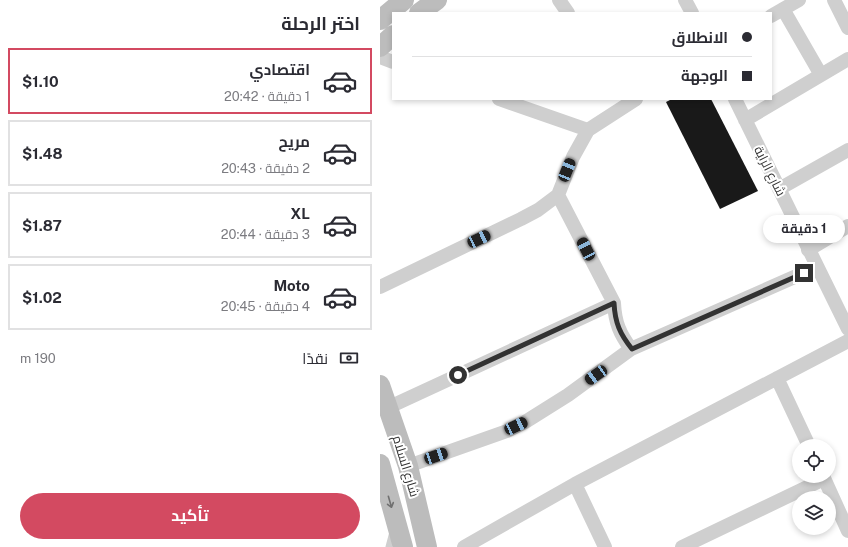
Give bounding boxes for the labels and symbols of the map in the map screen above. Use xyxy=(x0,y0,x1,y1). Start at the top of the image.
street label: شارع الراية xyxy=(750,144,789,199)
car xyxy=(557,157,577,183)
callout: 1 دقيقة xyxy=(763,215,845,243)
car xyxy=(466,228,492,250)
car xyxy=(575,236,597,262)
route end xyxy=(795,264,813,282)
car xyxy=(583,363,609,387)
route start xyxy=(449,366,467,384)
car xyxy=(503,415,529,437)
street label: شارع السلام xyxy=(388,433,422,499)
car xyxy=(423,446,449,466)
one-way arrow xyxy=(387,495,395,508)

